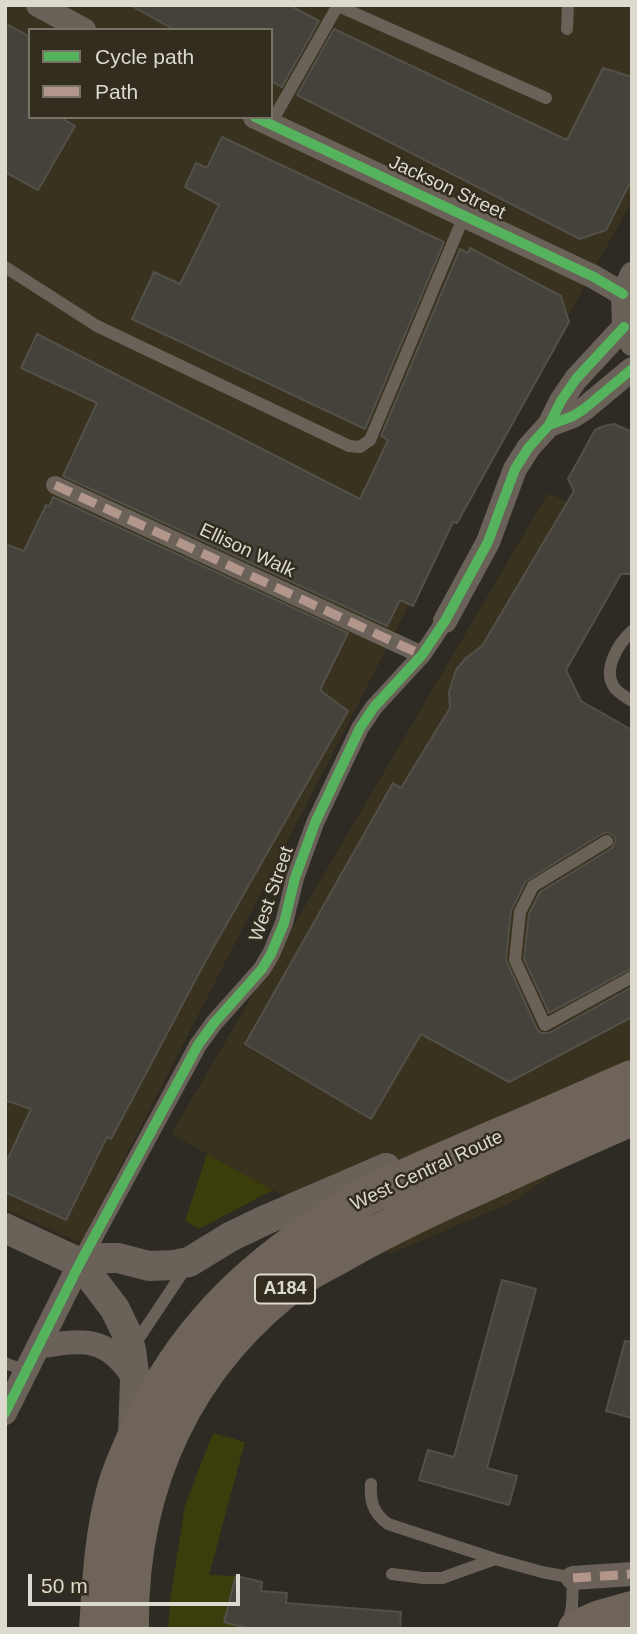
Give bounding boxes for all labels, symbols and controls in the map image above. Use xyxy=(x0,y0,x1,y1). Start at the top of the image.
legend xyxy=(28,28,273,119)
text: Cycle path xyxy=(95,45,194,68)
text: Path xyxy=(95,80,138,103)
street label: Jackson Street xyxy=(385,151,509,225)
street label: Ellison Walk xyxy=(196,519,298,583)
street label: West Street xyxy=(245,844,299,944)
street label: West Central Route xyxy=(347,1126,507,1216)
road number: A184 xyxy=(255,1274,315,1304)
scale bar xyxy=(32,1560,243,1604)
text: 50 m xyxy=(41,1574,88,1597)

